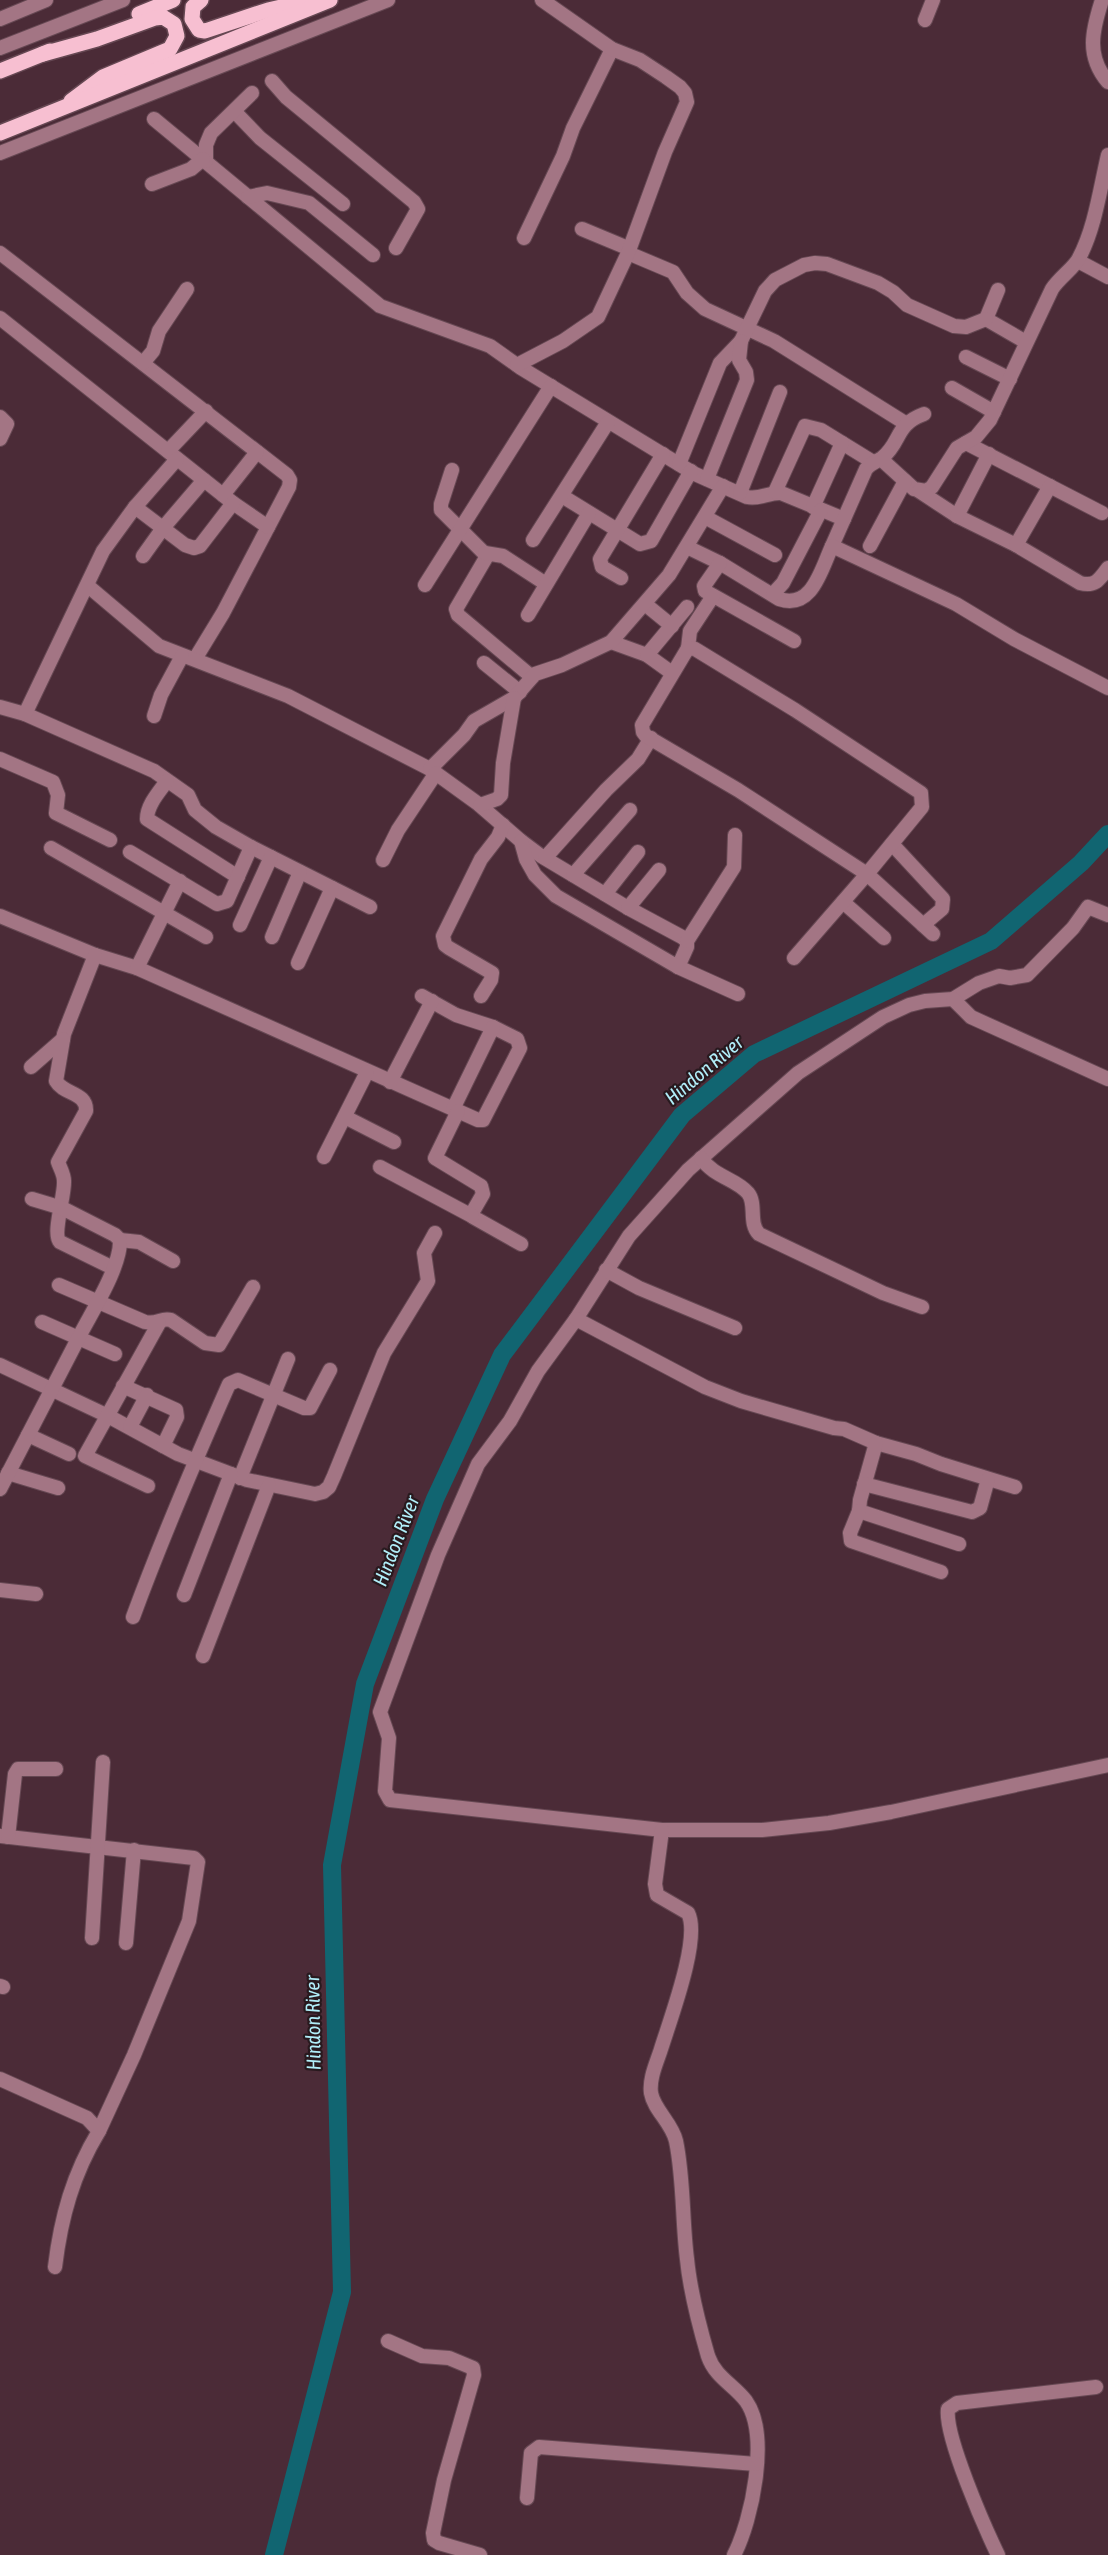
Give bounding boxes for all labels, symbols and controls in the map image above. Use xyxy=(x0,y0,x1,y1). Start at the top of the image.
water label: Hindon River xyxy=(660,1030,748,1109)
water label: Hindon River xyxy=(368,1491,424,1589)
water label: Hindon River xyxy=(300,1974,325,2071)

